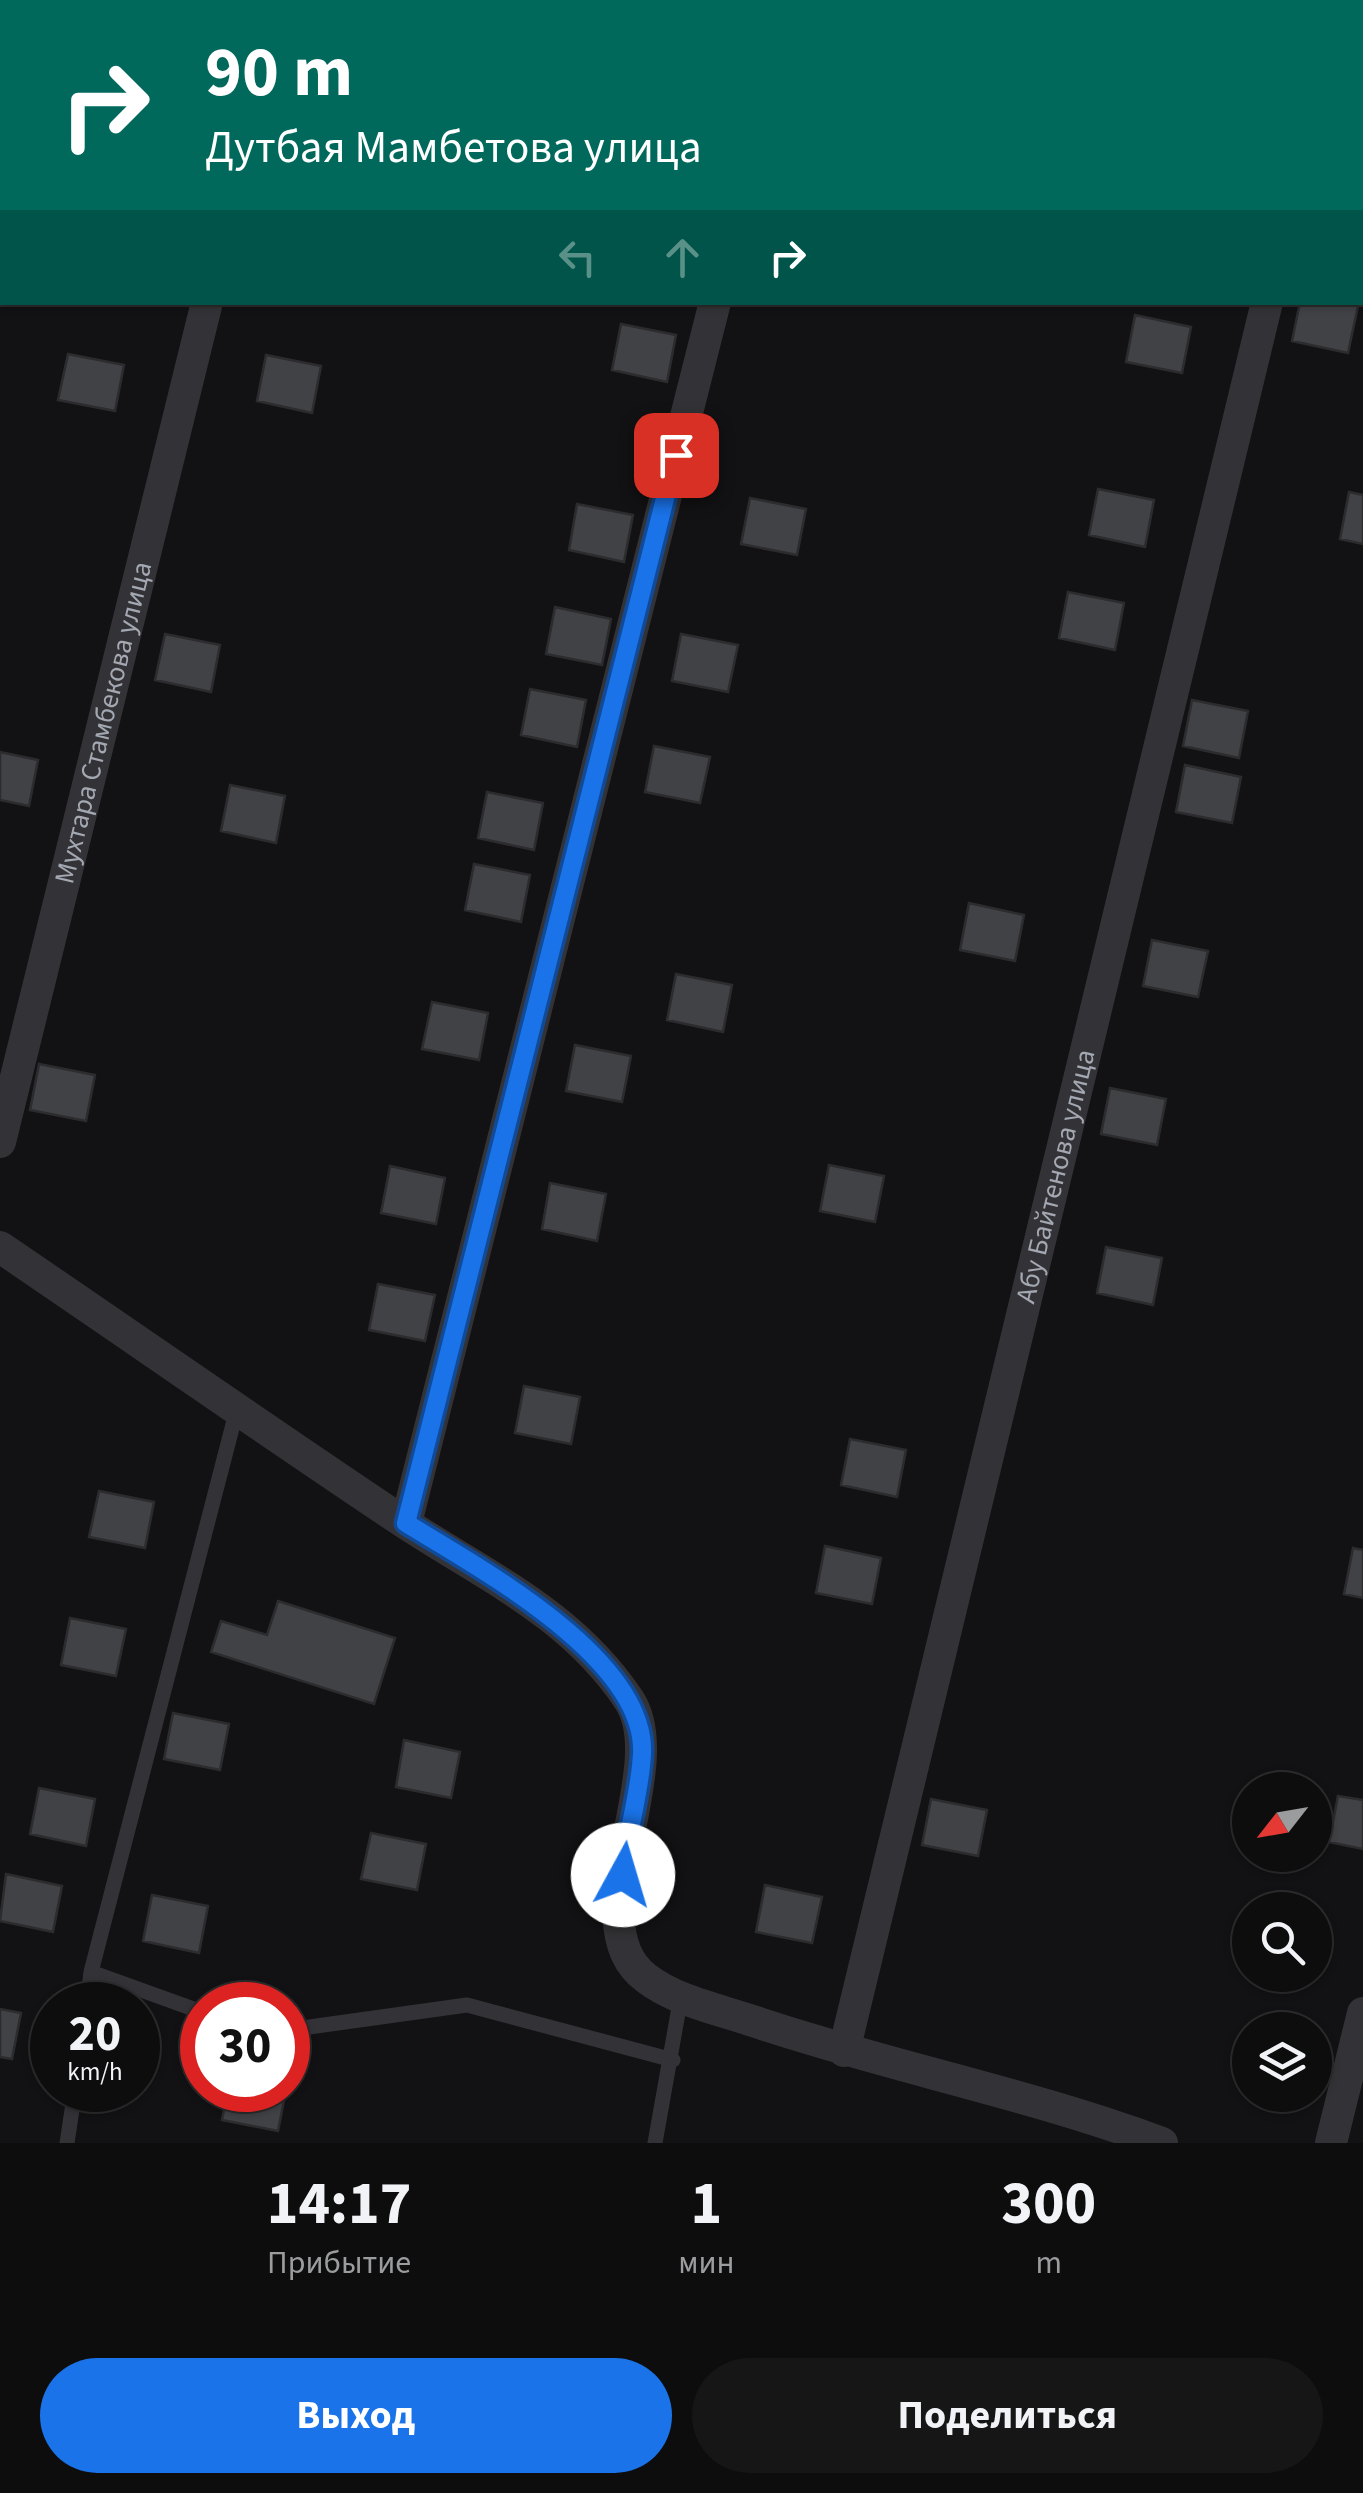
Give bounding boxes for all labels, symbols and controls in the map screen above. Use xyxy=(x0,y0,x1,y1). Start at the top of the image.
text: 90 m xyxy=(205,23,353,123)
icon: right xyxy=(40,40,170,170)
text: Дутбая Мамбетова улица xyxy=(205,116,702,180)
icon: left xyxy=(550,230,605,285)
icon: ahead xyxy=(655,230,710,285)
icon: right xyxy=(760,230,815,285)
pin xyxy=(634,413,719,498)
icon: arrive xyxy=(649,428,704,483)
street label: Мухтара Стамбекова улица xyxy=(44,557,162,888)
street label: Абу Байтенова улица xyxy=(1006,1045,1106,1307)
north arrow xyxy=(1232,1772,1332,1872)
map controls xyxy=(1232,1772,1332,2112)
position arrow xyxy=(571,1823,675,1927)
button: search xyxy=(1232,1892,1332,1992)
speed limit sign: 30 xyxy=(180,1982,310,2112)
text: 20 xyxy=(69,1999,121,2070)
button: layers xyxy=(1232,2012,1332,2112)
text: km/h xyxy=(67,2054,123,2090)
text: 14:17 xyxy=(267,2162,411,2247)
text: 1 xyxy=(690,2162,722,2247)
text: 300 xyxy=(1001,2162,1096,2247)
text: Прибытие xyxy=(267,2240,411,2286)
text: мин xyxy=(678,2240,735,2286)
text: m xyxy=(1035,2240,1062,2286)
button: Выход xyxy=(40,2358,672,2473)
button: Поделиться xyxy=(692,2358,1323,2473)

